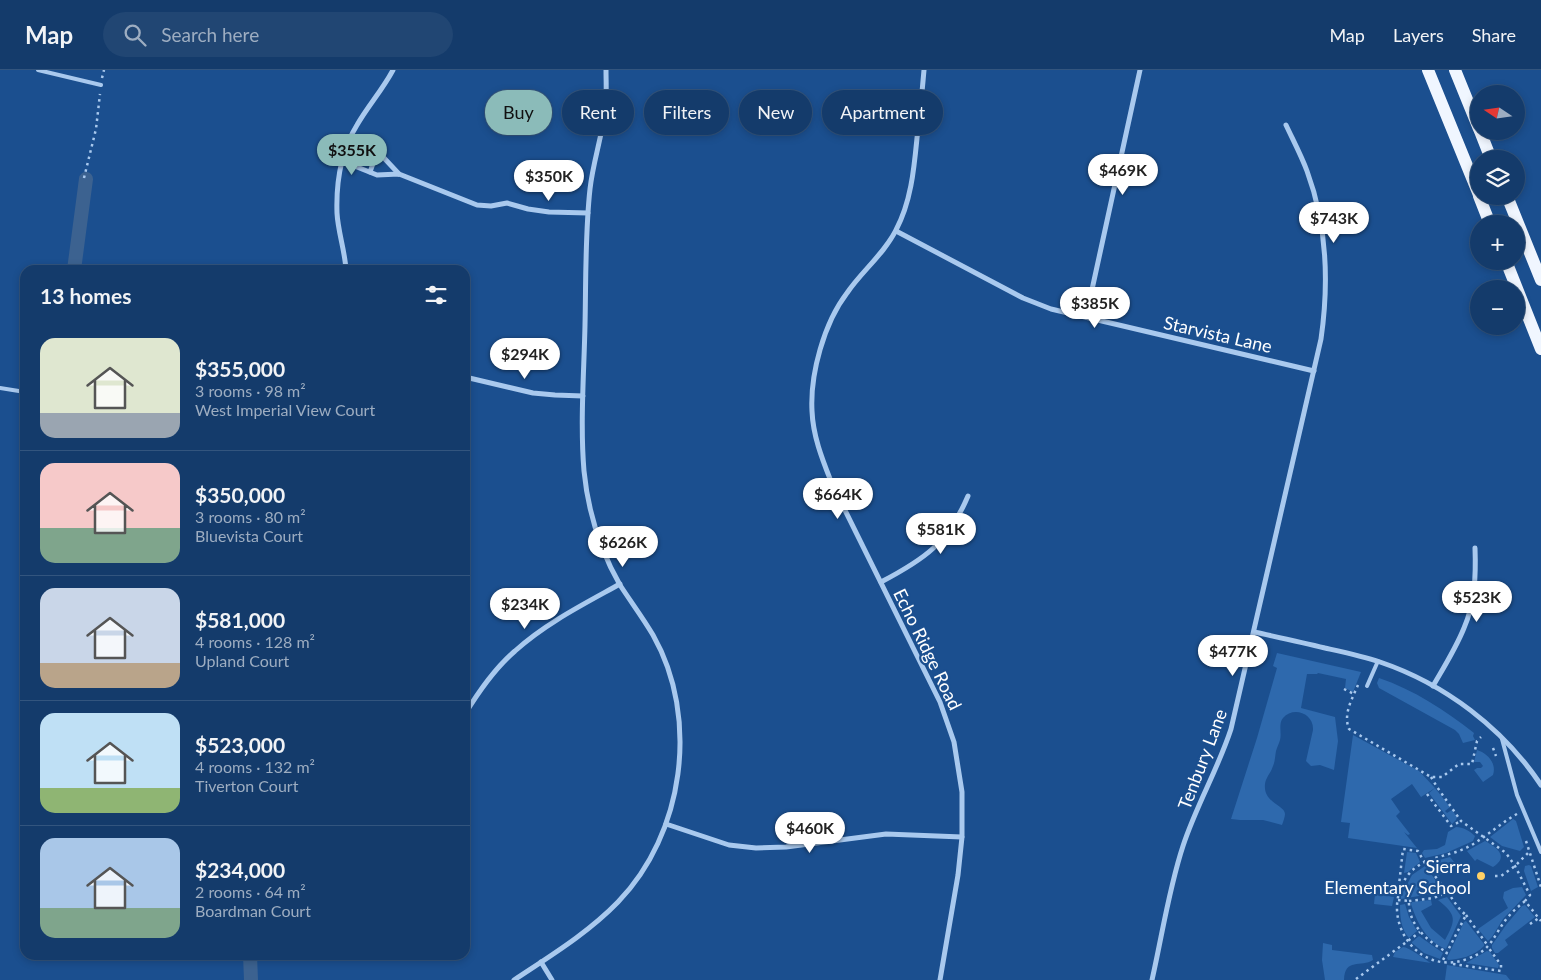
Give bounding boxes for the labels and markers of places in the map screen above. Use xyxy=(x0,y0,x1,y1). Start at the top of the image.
pin: $355K xyxy=(317,134,387,176)
pin: $469K xyxy=(1088,154,1158,196)
pin: $350K xyxy=(514,160,584,202)
pin: $743K xyxy=(1299,202,1369,244)
pin: $385K xyxy=(1060,286,1130,329)
pin: $294K xyxy=(490,338,560,380)
pin: $664K xyxy=(803,478,873,520)
pin: $581K xyxy=(906,512,976,555)
pin: $626K xyxy=(588,526,658,568)
pin: $523K xyxy=(1442,580,1512,623)
pin: $234K xyxy=(490,588,560,630)
pin: $477K xyxy=(1198,634,1268,677)
pin: $460K xyxy=(775,812,845,854)
place label: Sierra Elementary School xyxy=(1324,855,1471,898)
marker: Sierra Elementary School xyxy=(1475,870,1487,882)

